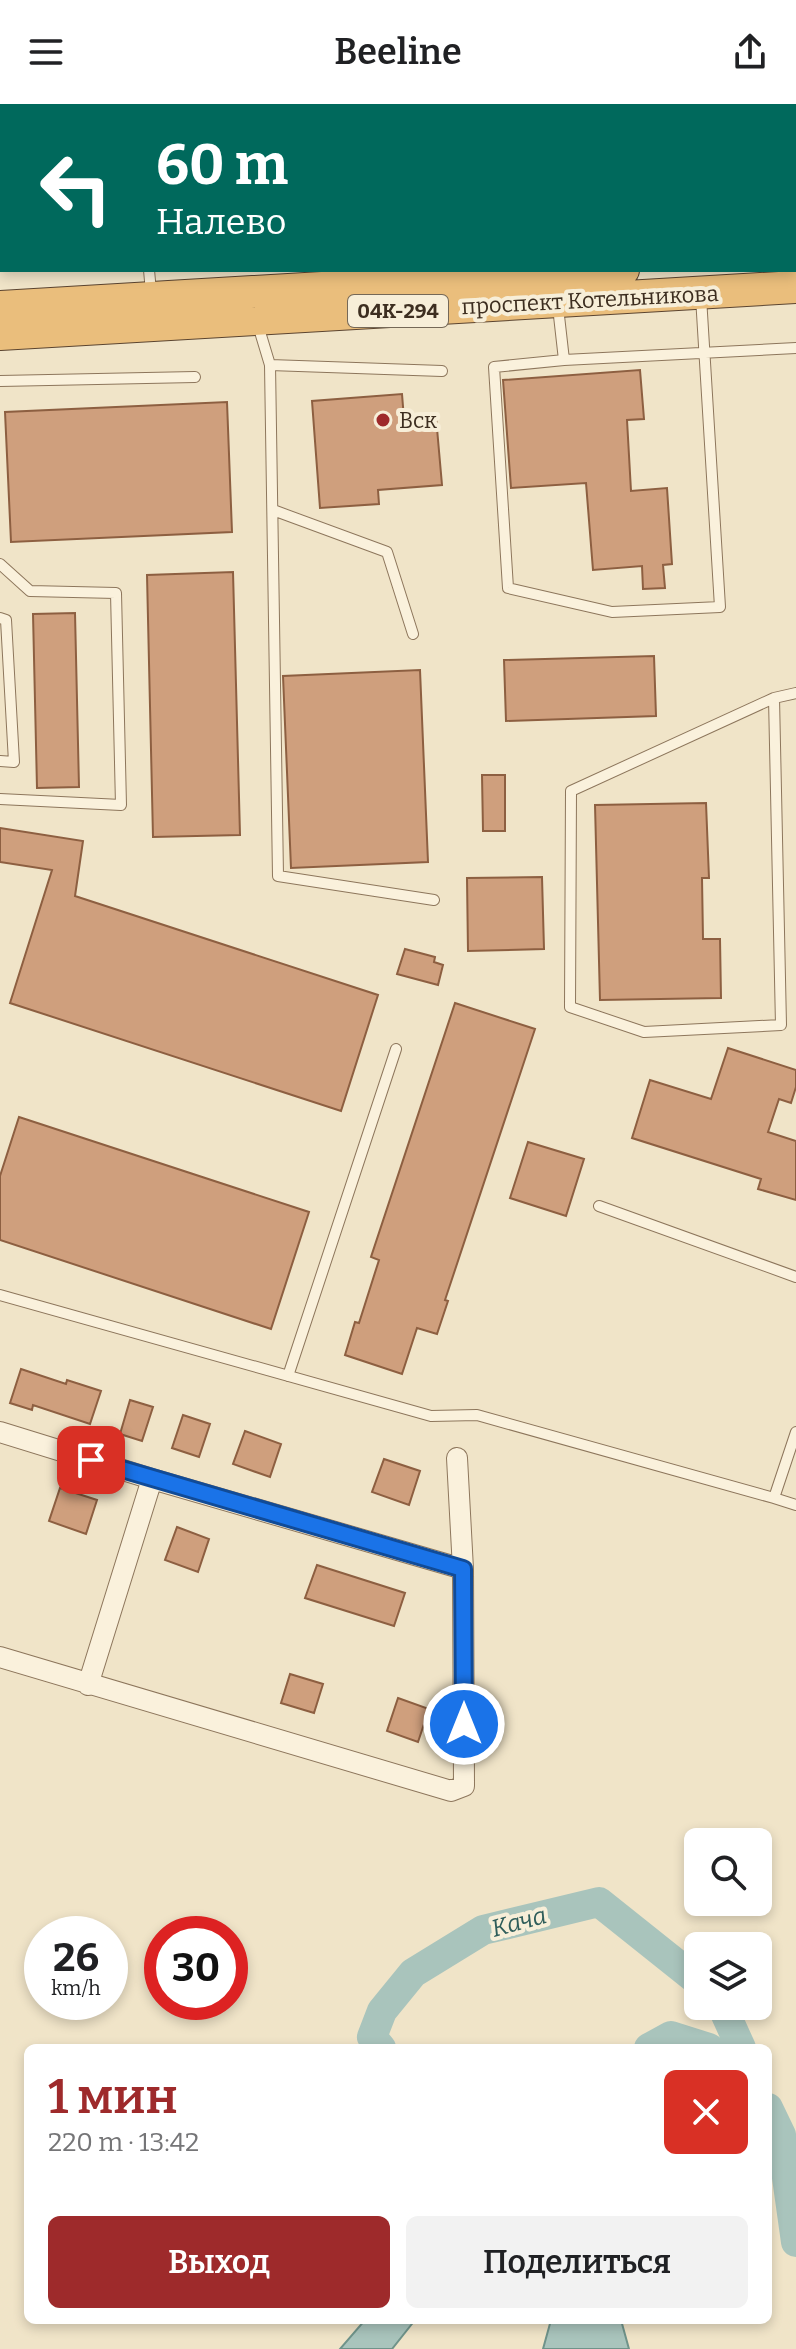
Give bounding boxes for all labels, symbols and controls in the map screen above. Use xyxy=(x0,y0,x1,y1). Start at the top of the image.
icon: menu xyxy=(24,30,68,74)
text: Beeline xyxy=(334,30,462,74)
icon: share xyxy=(728,30,772,74)
text: 60 m xyxy=(156,132,288,199)
icon: left xyxy=(24,136,128,240)
text: Налево xyxy=(156,200,287,244)
street label: проспект Котельникова xyxy=(461,280,719,320)
road number: 04К-294 xyxy=(348,295,448,327)
place label: Вск xyxy=(399,407,437,434)
marker: Вск xyxy=(374,411,392,429)
pin xyxy=(57,1426,125,1494)
icon: arrive xyxy=(69,1438,113,1482)
position arrow xyxy=(422,1682,506,1766)
map controls xyxy=(684,1828,772,2020)
button: search xyxy=(684,1828,772,1916)
water label: Кача xyxy=(488,1901,550,1943)
speed limit sign: 30 xyxy=(144,1916,248,2020)
button: layers xyxy=(684,1932,772,2020)
text: 26 xyxy=(53,1934,99,1982)
text: km/h xyxy=(51,1976,101,2000)
text: 1 мин xyxy=(48,2068,178,2126)
button: close xyxy=(664,2070,748,2154)
text: 220 m · 13:42 xyxy=(48,2127,199,2158)
button: Выход xyxy=(48,2216,390,2308)
button: Поделиться xyxy=(406,2216,748,2308)

